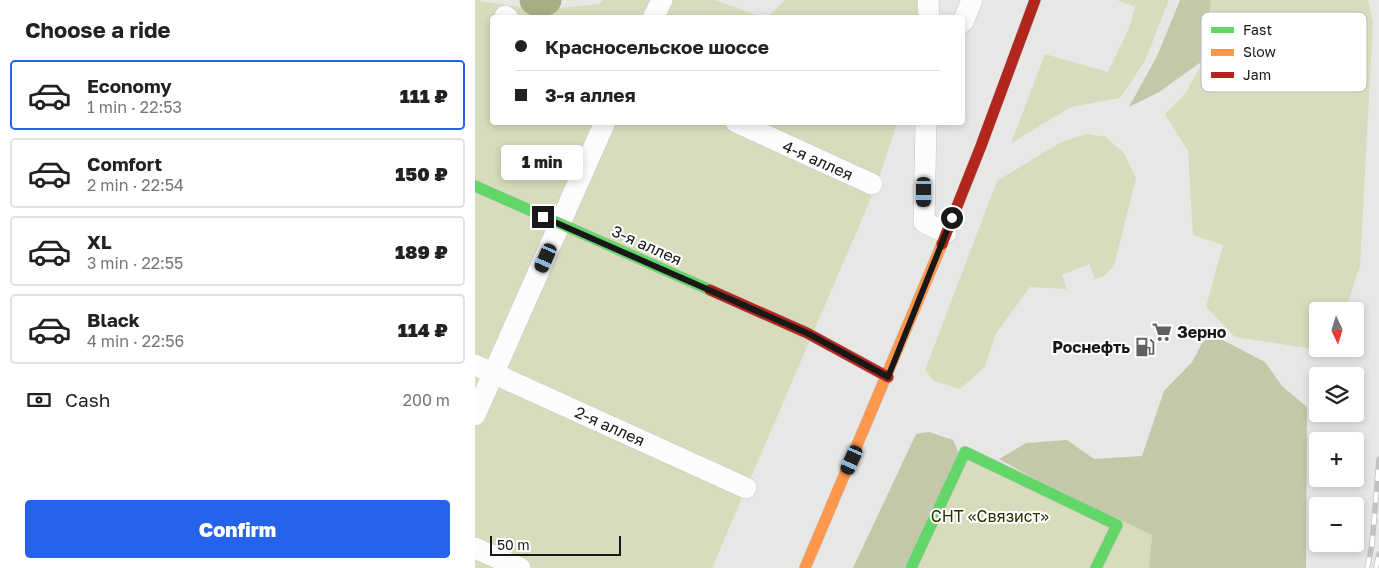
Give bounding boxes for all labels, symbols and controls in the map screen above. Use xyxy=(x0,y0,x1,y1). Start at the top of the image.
legend xyxy=(1201,12,1367,92)
text: Choose a ride xyxy=(25,16,171,43)
text: Fast xyxy=(1243,21,1272,38)
text: Красносельское шоссе xyxy=(545,35,769,58)
text: Slow xyxy=(1243,43,1276,60)
text: Jam xyxy=(1243,66,1271,83)
icon: car xyxy=(27,73,72,118)
text: Economy xyxy=(87,74,172,97)
text: 3-я аллея xyxy=(545,83,636,106)
text: 111 ₽ xyxy=(400,84,448,107)
text: 1 min · 22:53 xyxy=(87,97,182,117)
street label: 4-я аллея xyxy=(780,136,856,184)
callout: 1 min xyxy=(502,144,584,180)
icon: car xyxy=(27,151,72,196)
text: Comfort xyxy=(87,152,162,175)
text: 1 min xyxy=(522,152,562,172)
text: 150 ₽ xyxy=(395,162,448,185)
text: 2 min · 22:54 xyxy=(87,175,184,195)
car xyxy=(916,177,931,207)
route end xyxy=(532,206,554,228)
route start xyxy=(941,207,963,229)
street label: 3-я аллея xyxy=(609,221,685,269)
icon: car xyxy=(27,229,72,274)
text: XL xyxy=(87,230,112,253)
text: 189 ₽ xyxy=(395,240,448,263)
car xyxy=(533,241,558,275)
text: 3 min · 22:55 xyxy=(87,253,183,273)
north arrow xyxy=(1309,302,1364,358)
map controls xyxy=(1309,302,1364,552)
icon: car xyxy=(27,307,72,352)
text: Black xyxy=(87,308,140,331)
text: 114 ₽ xyxy=(398,318,448,341)
supermarket icon: Зерно xyxy=(1151,321,1173,343)
place label: Зерно xyxy=(1177,322,1227,342)
text: 4 min · 22:56 xyxy=(87,331,184,351)
fuel station icon: Роснефть xyxy=(1134,336,1156,358)
place label: Роснефть xyxy=(1052,337,1130,357)
button: layers xyxy=(1309,367,1364,422)
icon: cash xyxy=(25,386,53,414)
text: Cash xyxy=(65,388,110,411)
text: 200 m xyxy=(403,390,450,410)
street label: 2-я аллея xyxy=(572,402,648,450)
button: + xyxy=(1309,432,1364,487)
car xyxy=(839,443,864,477)
button: − xyxy=(1309,497,1364,552)
button: Confirm xyxy=(25,500,450,558)
park label: СНТ «Связист» xyxy=(931,506,1049,526)
scale bar xyxy=(490,533,621,556)
text: 50 m xyxy=(497,536,530,553)

